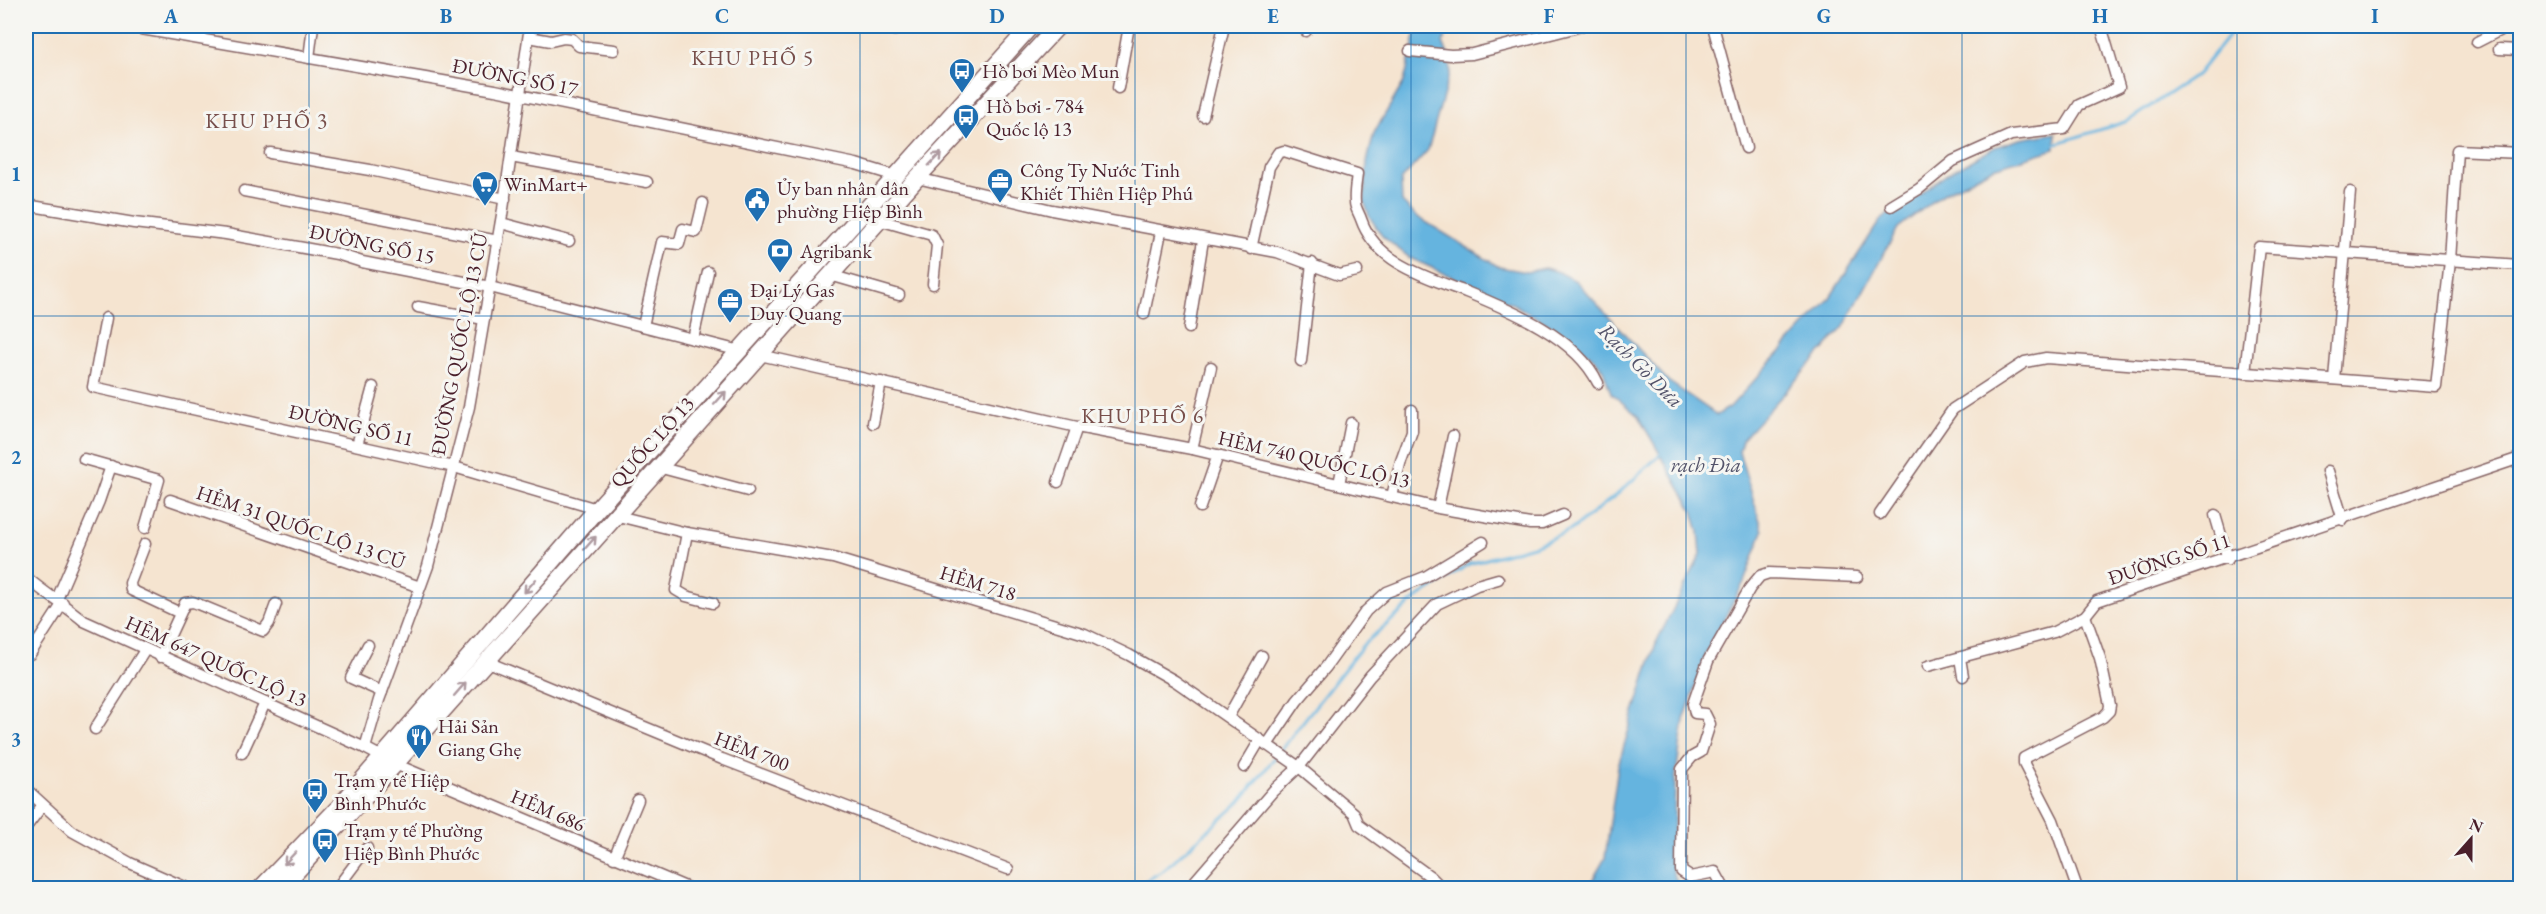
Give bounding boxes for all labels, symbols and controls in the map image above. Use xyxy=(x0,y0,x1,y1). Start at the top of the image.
text: A xyxy=(163,3,179,29)
text: B xyxy=(440,3,452,29)
text: C xyxy=(715,3,729,29)
text: D xyxy=(989,3,1005,29)
text: E xyxy=(1267,3,1279,29)
text: F xyxy=(1544,3,1555,29)
text: G xyxy=(1817,3,1831,29)
text: H xyxy=(2092,3,2108,29)
text: I xyxy=(2371,3,2379,29)
district label: KHU PHỐ 5 xyxy=(691,44,815,71)
street label: ĐƯỜNG SỐ 17 xyxy=(450,52,580,102)
bus stop icon: Hồ bơi Mèo Mun xyxy=(947,56,977,94)
place label: Hồ bơi Mèo Mun xyxy=(982,58,1120,84)
place label: Hồ bơi - 784 Quốc lộ 13 xyxy=(986,93,1084,142)
bus stop icon: Hồ bơi - 784 Quốc lộ 13 xyxy=(951,102,981,140)
district label: KHU PHỐ 3 xyxy=(205,107,329,134)
one-way arrow xyxy=(927,152,942,167)
place label: Công Ty Nước Tinh Khiết Thiên Hiệp Phú xyxy=(1020,157,1193,206)
text: 1 xyxy=(11,161,21,187)
office icon: Công Ty Nước Tinh Khiết Thiên Hiệp Phú xyxy=(985,166,1015,204)
supermarket icon: WinMart+ xyxy=(470,169,500,207)
place label: WinMart+ xyxy=(504,171,588,197)
place label: Ủy ban nhân dân phường Hiệp Bình xyxy=(777,175,923,224)
public building icon: Ủy ban nhân dân phường Hiệp Bình xyxy=(742,185,772,223)
street label: ĐƯỜNG SỐ 15 xyxy=(307,218,437,270)
street label: ĐƯỜNG QUỐC LỘ 13 CŨ xyxy=(425,230,493,457)
bank icon: Agribank xyxy=(765,236,795,274)
place label: Agribank xyxy=(799,238,873,264)
place label: Đại Lý Gas Duy Quang xyxy=(750,277,842,326)
office icon: Đại Lý Gas Duy Quang xyxy=(715,286,745,324)
water label: Rạch Gò Dưa xyxy=(1593,317,1689,413)
street label: QUỐC LỘ 13 xyxy=(604,391,700,493)
one-way arrow xyxy=(713,391,727,406)
street label: ĐƯỜNG SỐ 11 xyxy=(286,398,416,452)
district label: KHU PHỐ 6 xyxy=(1081,402,1205,429)
street label: HẺM 740 QUỐC LỘ 13 xyxy=(1216,424,1412,494)
text: 2 xyxy=(11,444,22,470)
water label: rạch Đìa xyxy=(1671,451,1741,478)
street label: HẺM 31 QUỐC LỘ 13 CŨ xyxy=(193,479,409,575)
street label: ĐƯỜNG SỐ 11 xyxy=(2104,527,2234,591)
one-way arrow xyxy=(583,535,596,551)
street label: HẺM 718 xyxy=(937,559,1019,607)
one-way arrow xyxy=(523,578,537,593)
street label: HẺM 647 QUỐC LỘ 13 xyxy=(121,609,311,713)
one-way arrow xyxy=(453,682,467,697)
place label: Hải Sản Giang Ghẹ xyxy=(438,713,522,762)
restaurant icon: Hải Sản Giang Ghẹ xyxy=(404,722,434,760)
street label: HẺM 700 xyxy=(711,725,794,777)
text: 3 xyxy=(11,726,21,752)
place label: Trạm y tế Hiệp Bình Phước xyxy=(334,767,450,816)
bus stop icon: Trạm y tế Hiệp Bình Phước xyxy=(300,776,330,814)
street label: HẺM 686 xyxy=(507,783,589,837)
north arrow xyxy=(2441,809,2501,869)
text: N xyxy=(2466,813,2486,838)
place label: Trạm y tế Phường Hiệp Bình Phước xyxy=(344,817,483,866)
bus stop icon: Trạm y tế Phường Hiệp Bình Phước xyxy=(310,826,340,864)
one-way arrow xyxy=(283,850,297,865)

